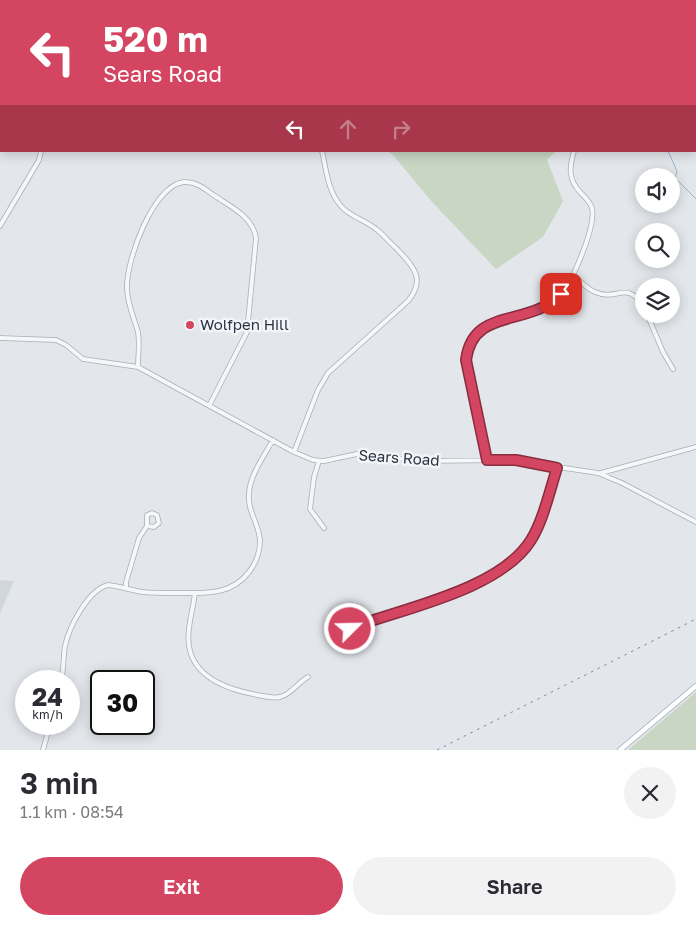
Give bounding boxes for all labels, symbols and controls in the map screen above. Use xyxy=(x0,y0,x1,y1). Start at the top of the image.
text: 520 m xyxy=(103,18,208,60)
icon: left xyxy=(20,20,85,85)
text: Sears Road xyxy=(103,60,222,87)
icon: left xyxy=(281,115,309,143)
icon: ahead xyxy=(334,115,362,143)
icon: right xyxy=(387,115,415,143)
map controls xyxy=(635,168,680,323)
button: sound xyxy=(635,168,680,213)
button: search xyxy=(635,223,680,268)
pin xyxy=(540,273,582,315)
button: layers xyxy=(635,278,680,323)
icon: arrive xyxy=(547,280,575,308)
place label: Wolfpen Hill xyxy=(200,315,289,333)
marker: Wolfpen Hill xyxy=(184,319,196,331)
street label: Sears Road xyxy=(358,445,440,469)
position arrow xyxy=(323,602,375,654)
speed limit sign: 30 xyxy=(90,670,155,735)
text: 24 xyxy=(32,681,63,712)
text: km/h xyxy=(32,707,63,722)
text: 3 min xyxy=(20,765,98,801)
button: close xyxy=(624,767,676,819)
text: 1.1 km · 08:54 xyxy=(20,802,124,822)
button: Exit xyxy=(20,857,343,915)
button: Share xyxy=(353,857,676,915)

